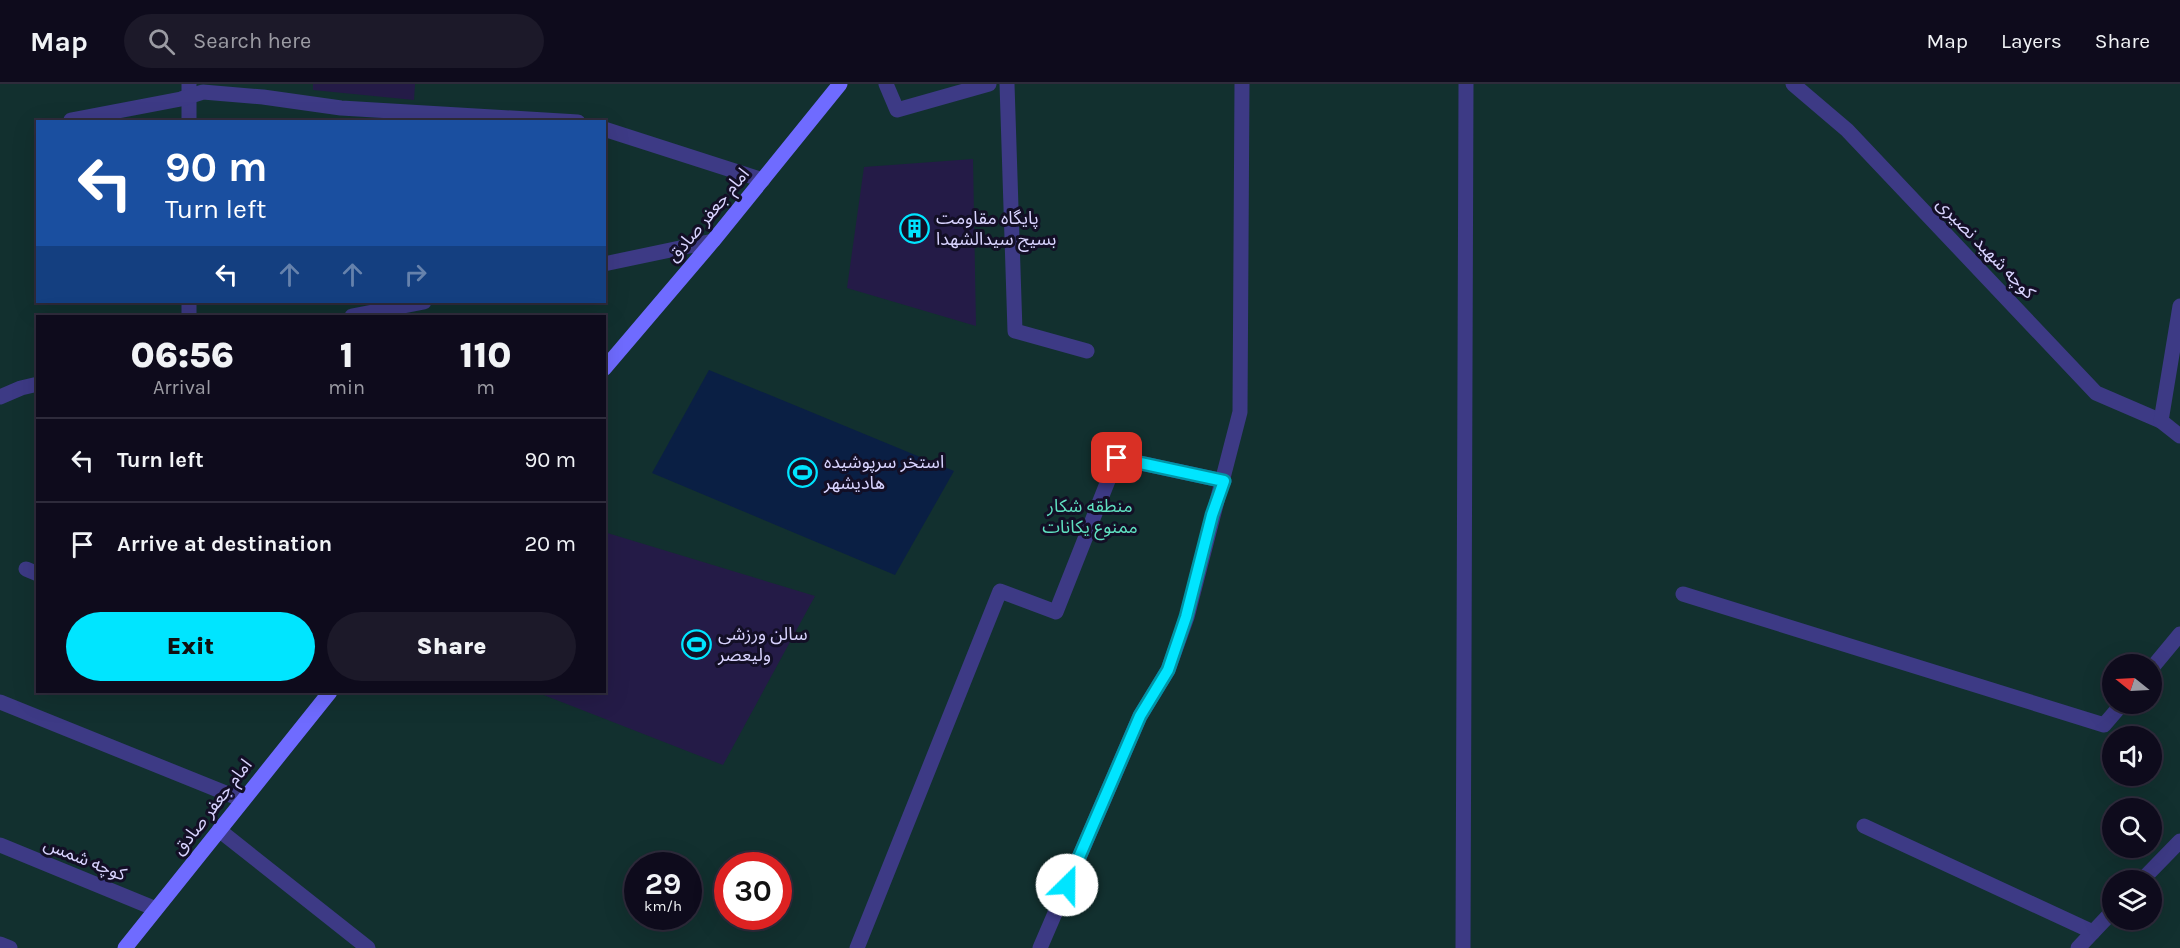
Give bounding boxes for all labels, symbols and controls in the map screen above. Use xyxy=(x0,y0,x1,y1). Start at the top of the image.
search box xyxy=(124,14,544,68)
text: Map xyxy=(30,25,88,58)
icon: search xyxy=(145,25,178,58)
text: Search here xyxy=(193,28,311,54)
text: Map xyxy=(1926,29,1968,53)
text: Layers xyxy=(2001,29,2062,53)
text: Share xyxy=(2095,29,2150,53)
text: 90 m xyxy=(165,142,268,192)
icon: left xyxy=(66,144,144,222)
street label: امام جعفر صادق xyxy=(662,163,756,269)
text: Turn left xyxy=(165,193,266,225)
street label: کوچه شهید نصیری xyxy=(1932,193,2040,304)
place label: پایگاه مقاومت بسیج سیدالشهدا xyxy=(936,207,1056,252)
building icon: پایگاه مقاومت بسیج سیدالشهدا xyxy=(899,212,931,244)
icon: left xyxy=(210,258,243,291)
icon: ahead xyxy=(273,258,306,291)
icon: ahead xyxy=(336,258,369,291)
icon: right xyxy=(399,258,432,291)
text: 06:56 xyxy=(131,334,234,376)
text: 1 xyxy=(340,334,354,376)
text: 110 xyxy=(460,334,512,376)
text: Arrival xyxy=(153,376,211,399)
text: min xyxy=(328,376,365,399)
text: m xyxy=(476,376,495,399)
pin xyxy=(1091,432,1142,483)
icon: arrive xyxy=(1100,441,1133,474)
icon: left xyxy=(66,444,99,477)
text: Turn left xyxy=(117,447,204,473)
text: 90 m xyxy=(524,447,576,473)
place label: استخر سرپوشیده هادیشهر xyxy=(823,451,944,494)
sports icon: استخر سرپوشیده هادیشهر xyxy=(787,456,819,488)
park label: منطقه شکار ممنوع یکانات xyxy=(1042,495,1138,541)
icon: arrive xyxy=(66,528,99,561)
text: Arrive at destination xyxy=(117,531,332,557)
text: 20 m xyxy=(524,531,576,557)
button: Exit xyxy=(66,612,315,681)
button: Share xyxy=(327,612,576,681)
place label: سالن ورزشی ولیعصر xyxy=(717,623,808,666)
sports icon: سالن ورزشی ولیعصر xyxy=(681,628,713,660)
north arrow xyxy=(2102,654,2162,714)
map controls xyxy=(2102,654,2162,930)
button: sound xyxy=(2102,726,2162,786)
street label: امام جعفر صادق xyxy=(168,754,259,861)
button: search xyxy=(2102,798,2162,858)
street label: کوچه شمس xyxy=(41,833,130,886)
speed limit sign: 30 xyxy=(714,852,792,930)
position arrow xyxy=(1035,853,1099,917)
text: 29 xyxy=(645,866,681,902)
button: layers xyxy=(2102,870,2162,930)
text: km/h xyxy=(644,897,682,915)

